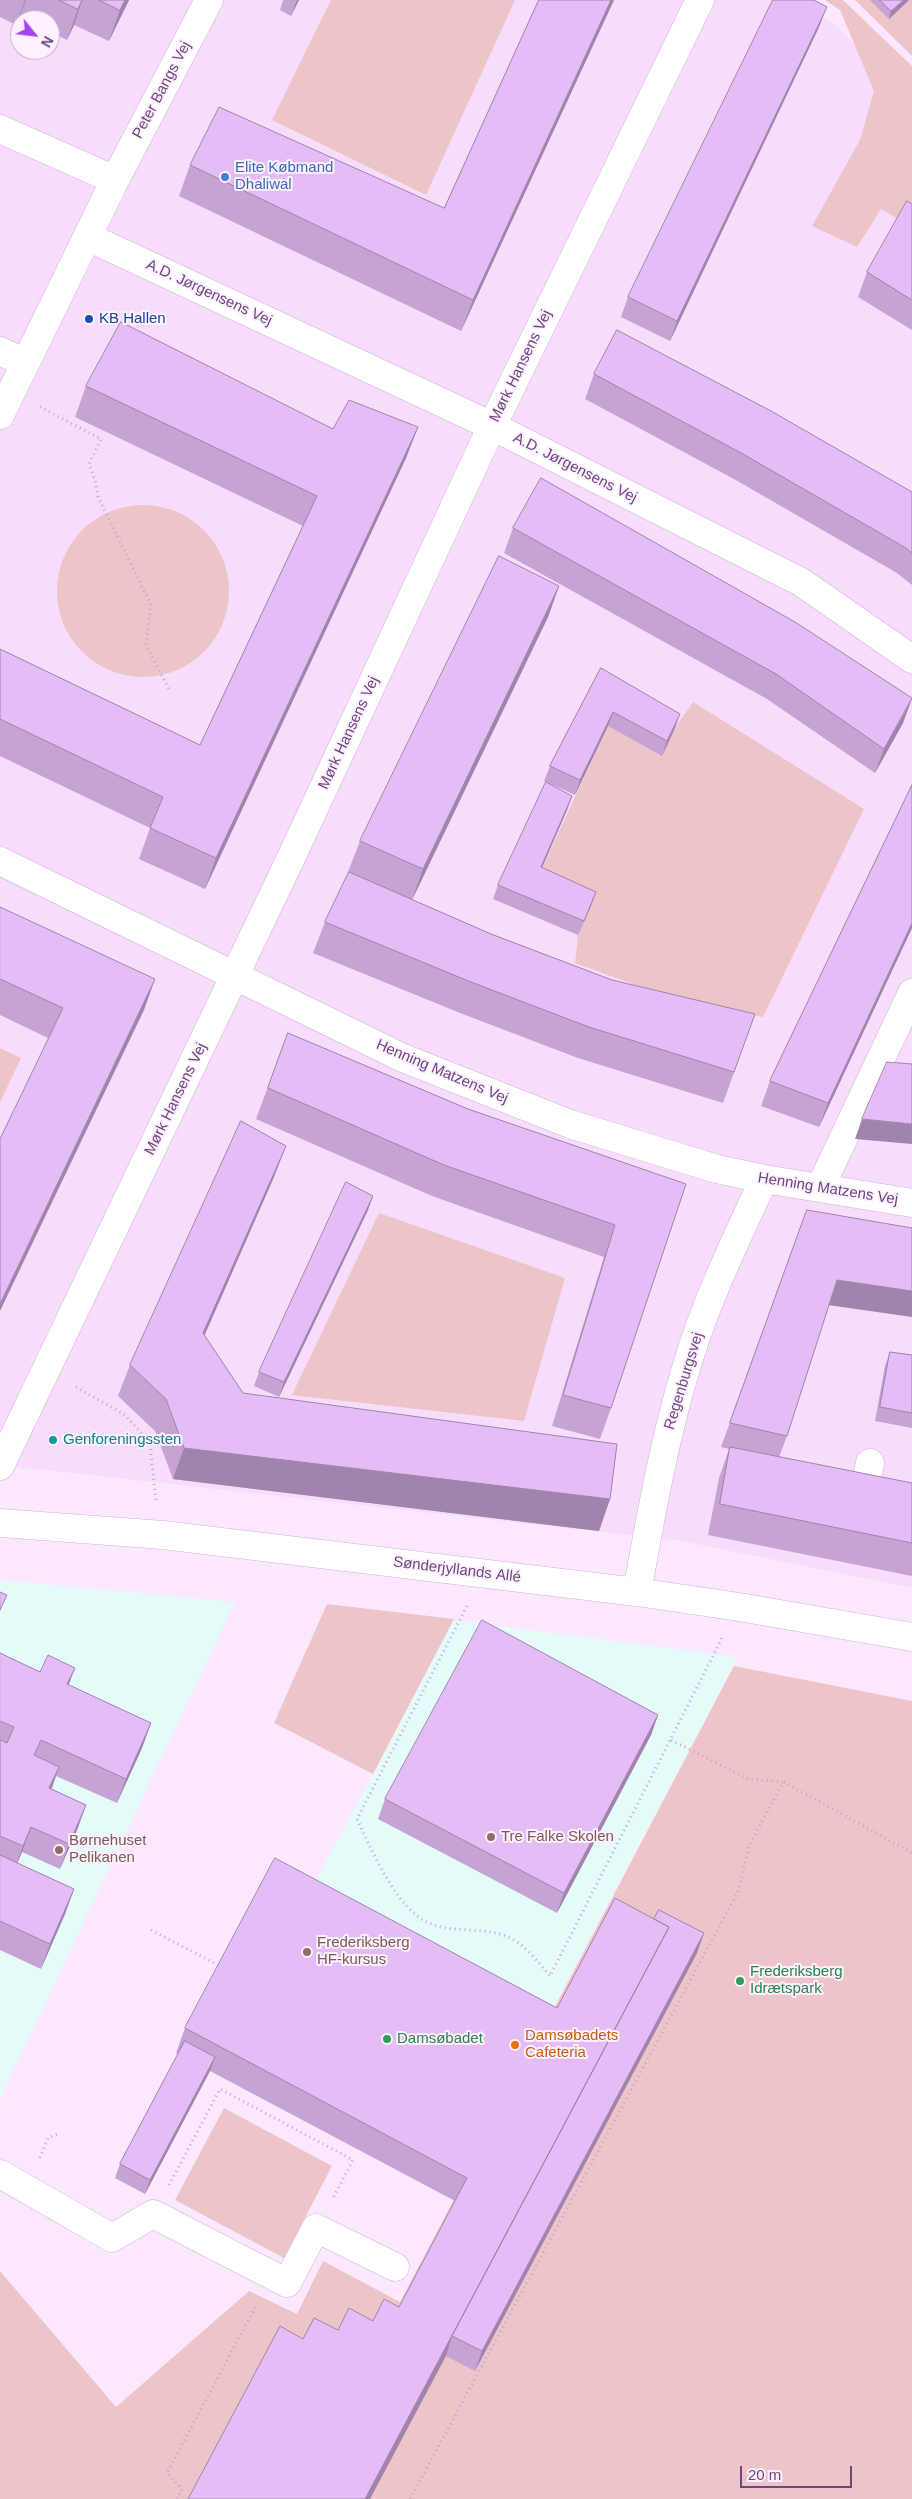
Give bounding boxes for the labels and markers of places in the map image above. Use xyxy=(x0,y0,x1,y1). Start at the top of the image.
place label: Elite Købmand Dhaliwal xyxy=(235,159,333,194)
marker: Elite Købmand Dhaliwal xyxy=(219,171,231,183)
place label: KB Hallen xyxy=(99,310,166,328)
marker: KB Hallen xyxy=(83,313,95,325)
place label: Genforeningssten xyxy=(63,1431,181,1449)
marker: Genforeningssten xyxy=(47,1434,59,1446)
place label: Tre Falke Skolen xyxy=(501,1828,614,1846)
marker: Tre Falke Skolen xyxy=(485,1831,497,1843)
place label: Børnehuset Pelikanen xyxy=(69,1832,147,1867)
marker: Børnehuset Pelikanen xyxy=(53,1844,65,1856)
place label: Frederiksberg HF-kursus xyxy=(317,1934,410,1969)
marker: Frederiksberg HF-kursus xyxy=(301,1946,313,1958)
place label: Frederiksberg Idrætspark xyxy=(750,1963,843,1998)
marker: Frederiksberg Idrætspark xyxy=(734,1975,746,1987)
place label: Damsøbadets Cafeteria xyxy=(525,2027,618,2062)
place label: Damsøbadet xyxy=(397,2030,483,2048)
marker: Damsøbadet xyxy=(381,2033,393,2045)
marker: Damsøbadets Cafeteria xyxy=(509,2039,521,2051)

